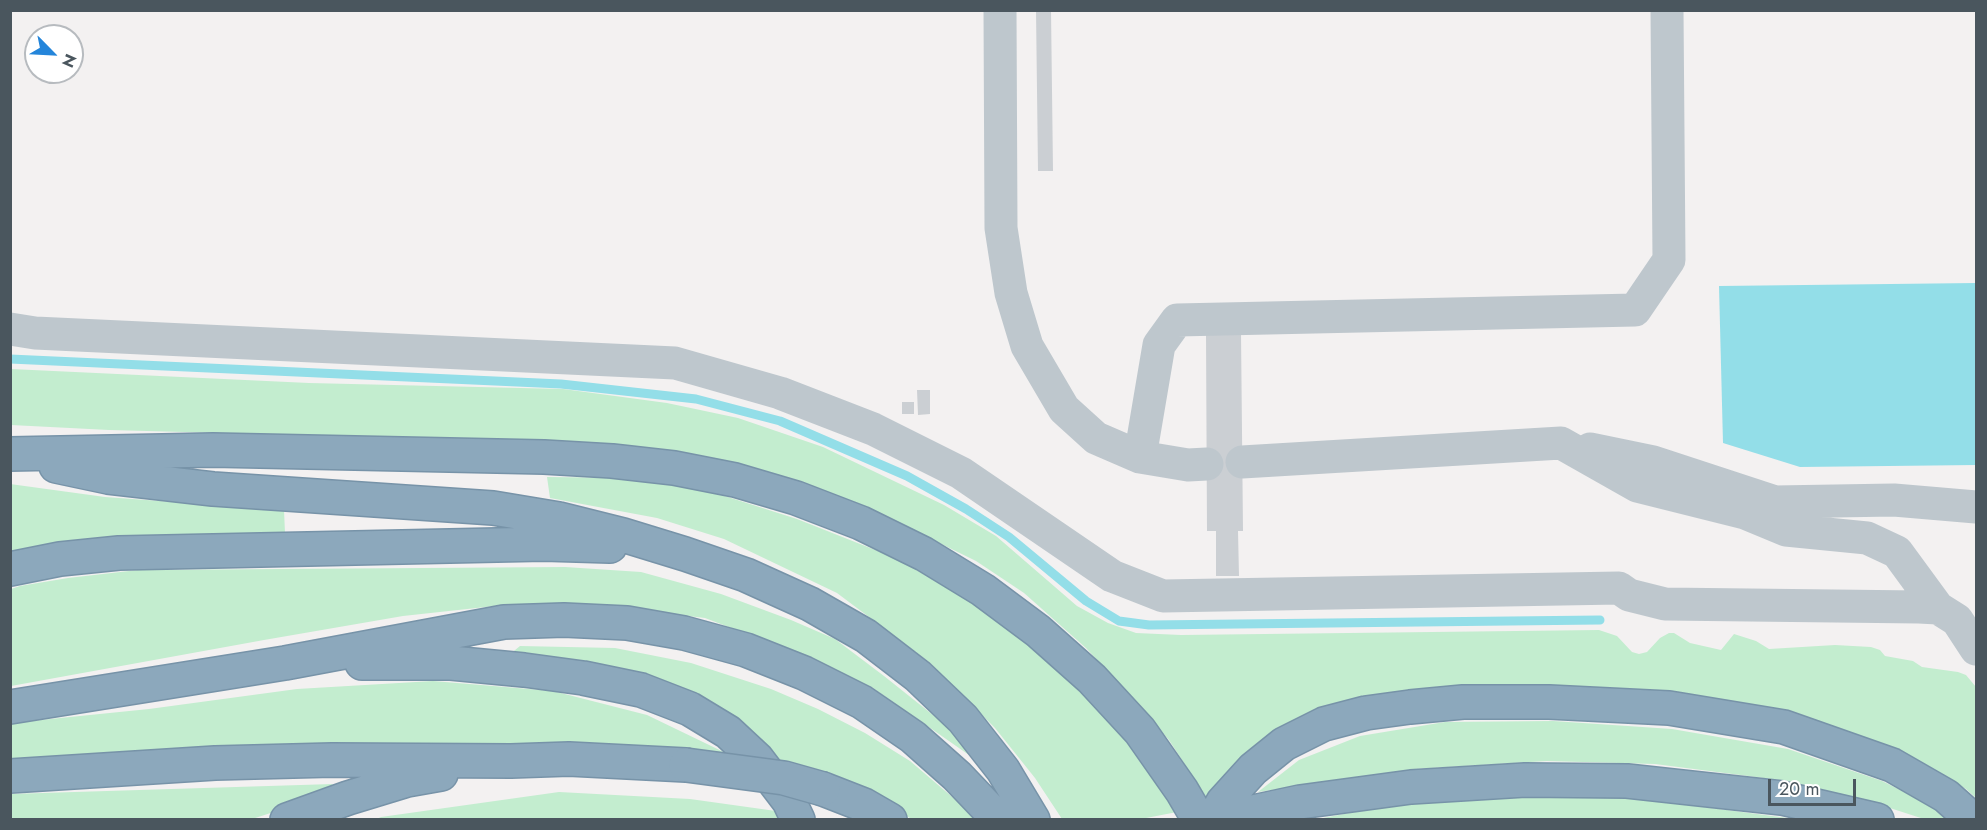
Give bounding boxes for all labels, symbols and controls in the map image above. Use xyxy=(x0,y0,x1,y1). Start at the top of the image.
north arrow xyxy=(24,24,84,84)
text: N xyxy=(56,50,82,71)
scale bar xyxy=(1771,767,1860,805)
text: 20 m xyxy=(1779,776,1819,802)

